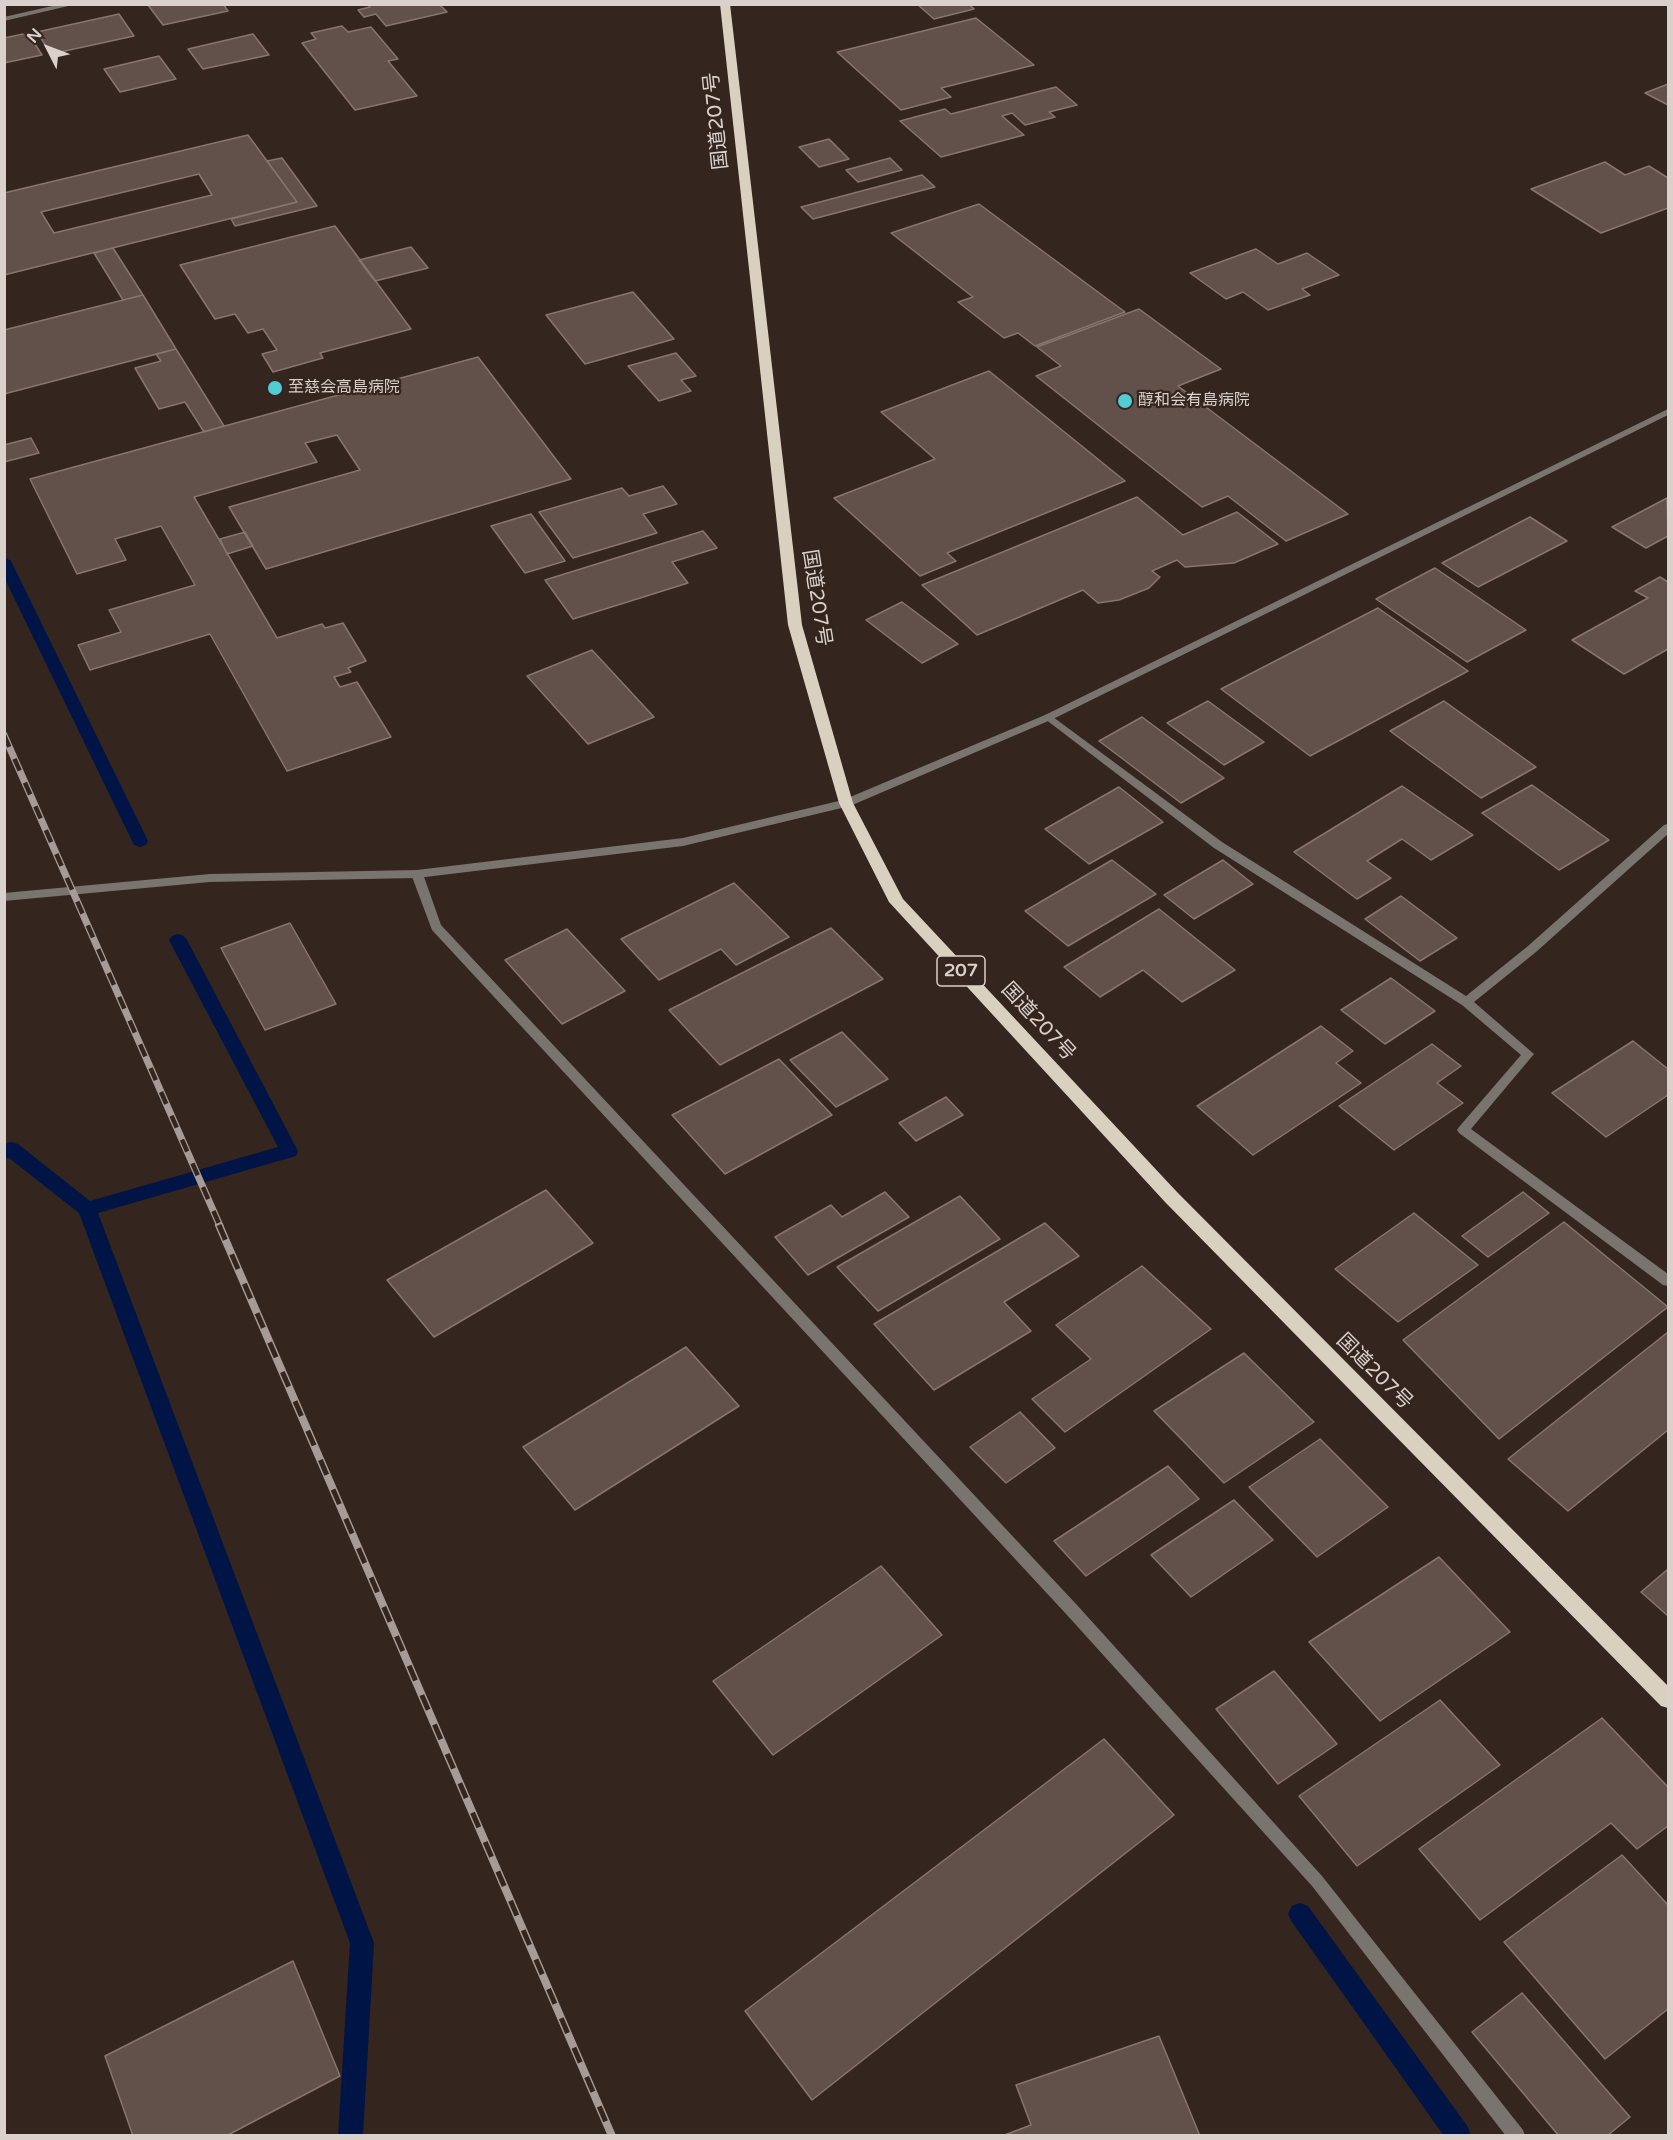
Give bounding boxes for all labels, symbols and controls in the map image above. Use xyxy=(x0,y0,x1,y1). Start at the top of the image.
north arrow xyxy=(18,18,78,78)
text: N xyxy=(23,24,46,47)
street label: 国道207号 xyxy=(700,71,734,171)
place label: 至慈会高島病院 xyxy=(288,378,400,398)
marker: 至慈会高島病院 xyxy=(266,379,284,397)
place label: 醇和会有島病院 xyxy=(1138,391,1250,411)
marker: 醇和会有島病院 xyxy=(1116,392,1134,410)
street label: 国道207号 xyxy=(797,548,835,648)
road number: 207 xyxy=(937,956,985,986)
street label: 国道207号 xyxy=(996,978,1080,1066)
street label: 国道207号 xyxy=(1331,1329,1417,1415)

